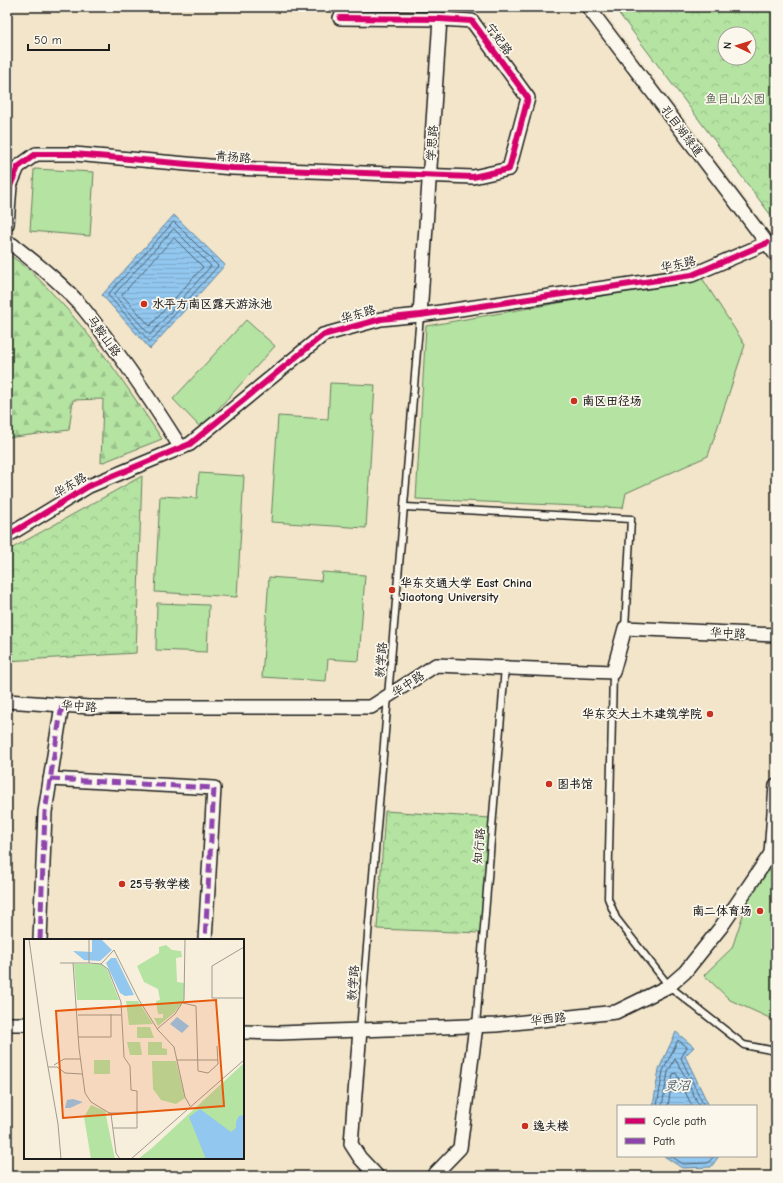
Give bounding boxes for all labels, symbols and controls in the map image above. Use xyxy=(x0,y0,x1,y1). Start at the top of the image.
street label: 宁妃路 xyxy=(483,20,515,58)
scale bar xyxy=(28,26,109,52)
north arrow xyxy=(717,26,757,66)
text: 50 m xyxy=(34,33,62,47)
text: N xyxy=(721,41,734,49)
park label: 鱼目山公园 xyxy=(705,92,765,106)
street label: 孔目湖绿道 xyxy=(658,103,706,159)
street label: 学思路 xyxy=(424,125,440,161)
street label: 青扬路 xyxy=(215,149,251,165)
street label: 华东路 xyxy=(659,253,697,275)
place label: 水平方南区露天游泳池 xyxy=(152,297,272,311)
marker: 水平方南区露天游泳池 xyxy=(139,299,149,309)
street label: 华东路 xyxy=(339,303,377,325)
street label: 马鞍山路 xyxy=(84,312,124,360)
place label: 南区田径场 xyxy=(582,394,642,408)
marker: 南区田径场 xyxy=(569,396,579,406)
street label: 华东路 xyxy=(51,470,89,500)
place label: 华东交通大学 East China Jiaotong University xyxy=(400,576,532,604)
marker: 华东交通大学 East China Jiaotong University xyxy=(387,585,397,595)
street label: 华中路 xyxy=(710,625,746,641)
street label: 教学路 xyxy=(372,641,390,679)
street label: 华中路 xyxy=(389,668,427,700)
street label: 华中路 xyxy=(61,698,97,714)
place label: 华东交大土木建筑学院 xyxy=(582,707,702,721)
marker: 华东交大土木建筑学院 xyxy=(705,709,715,719)
place label: 图书馆 xyxy=(557,777,593,791)
marker: 图书馆 xyxy=(544,779,554,789)
street label: 知行路 xyxy=(470,827,488,865)
place label: 25号教学楼 xyxy=(130,877,190,891)
marker: 25号教学楼 xyxy=(117,879,127,889)
place label: 南二体育场 xyxy=(692,904,752,918)
marker: 南二体育场 xyxy=(755,906,765,916)
inset map xyxy=(24,939,244,1159)
street label: 教学路 xyxy=(344,964,362,1002)
street label: 华西路 xyxy=(529,1010,567,1028)
water label: 灵沼 xyxy=(664,1078,692,1093)
legend xyxy=(617,1105,757,1157)
text: Cycle path xyxy=(653,1114,706,1128)
place label: 逸夫楼 xyxy=(533,1119,569,1133)
marker: 逸夫楼 xyxy=(520,1121,530,1131)
text: Path xyxy=(653,1134,675,1148)

